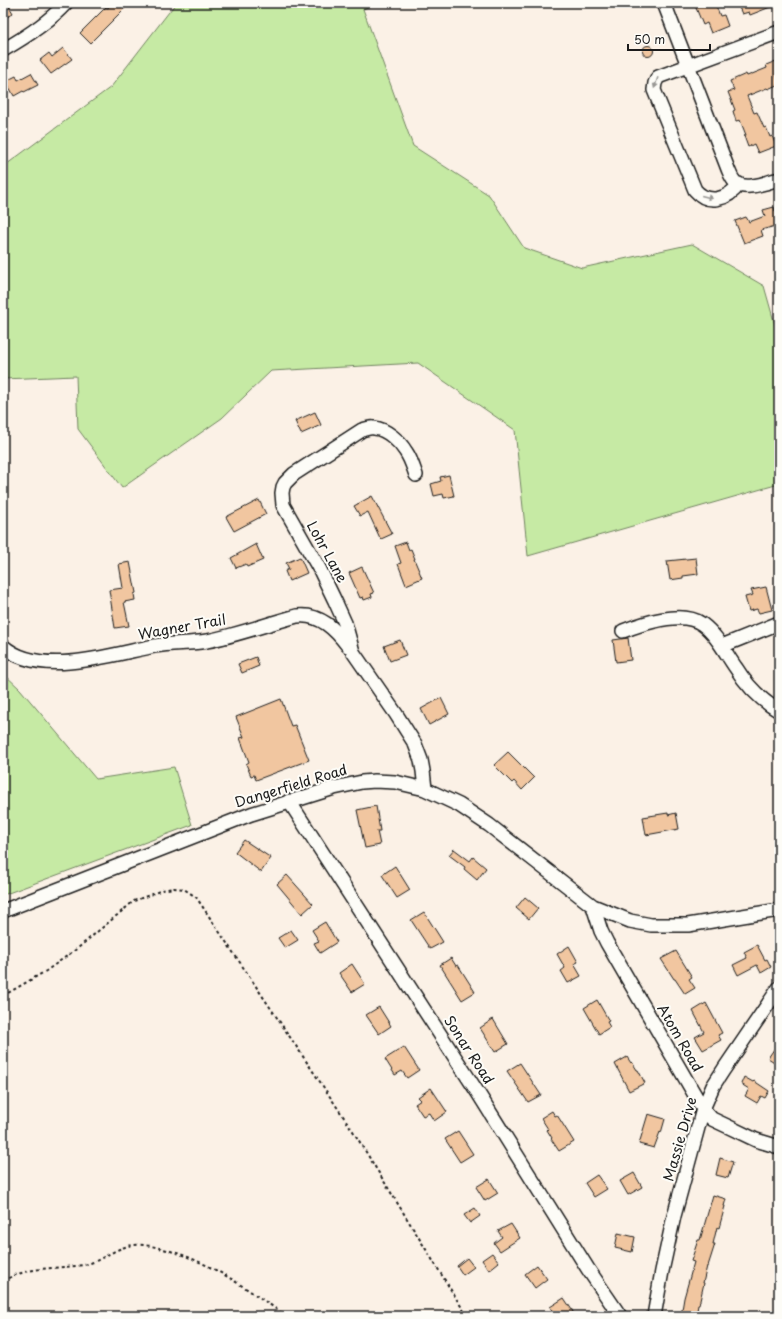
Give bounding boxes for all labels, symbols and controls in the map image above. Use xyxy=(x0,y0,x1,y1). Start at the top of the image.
scale bar xyxy=(628,26,710,52)
text: 50 m xyxy=(634,30,665,48)
one-way arrow xyxy=(653,78,659,90)
one-way arrow xyxy=(701,195,713,201)
street label: Lohr Lane xyxy=(302,517,353,587)
street label: Wagner Trail xyxy=(136,608,227,645)
street label: Dangerfield Road xyxy=(232,758,350,813)
street label: Atom Road xyxy=(652,1000,708,1076)
street label: Sonar Road xyxy=(439,1011,499,1088)
street label: Massie Drive xyxy=(657,1094,702,1184)

